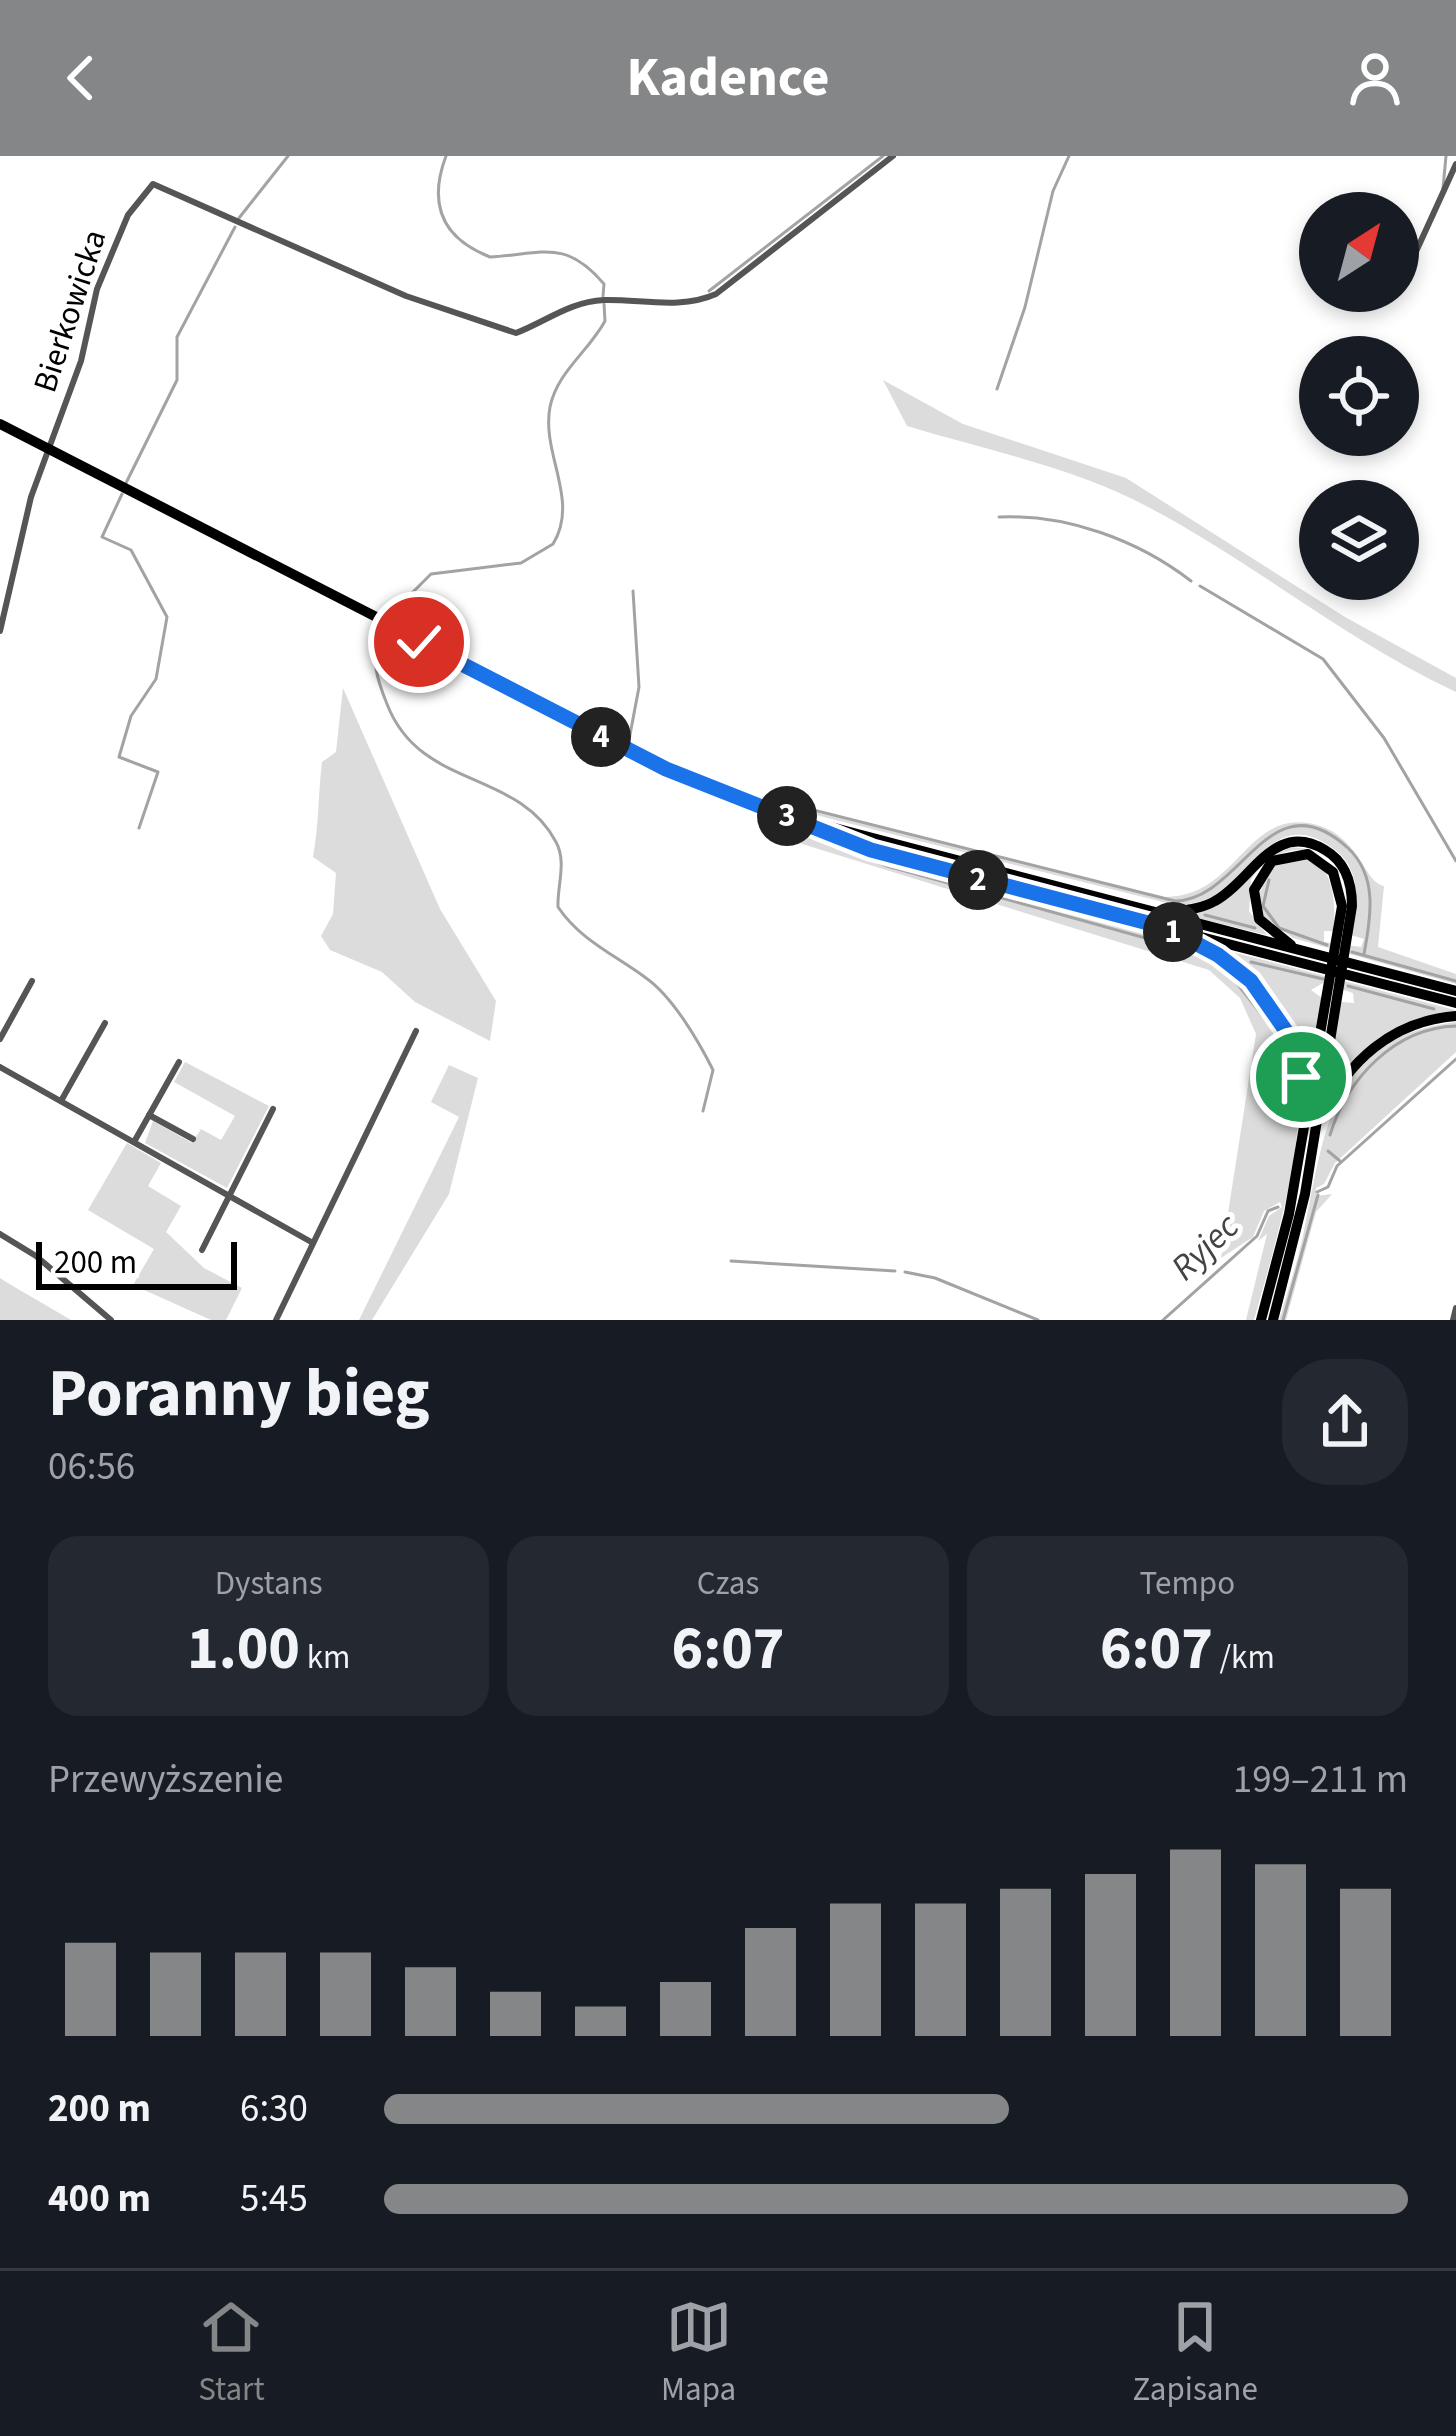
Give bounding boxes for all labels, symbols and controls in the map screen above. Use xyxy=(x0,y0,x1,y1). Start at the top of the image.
text: Kadence xyxy=(626,40,830,117)
icon: back xyxy=(48,45,114,111)
icon: person xyxy=(1342,45,1408,111)
north arrow xyxy=(1299,192,1419,312)
map controls xyxy=(1299,192,1419,600)
street label: Bierkowicka xyxy=(22,224,118,398)
button: locate xyxy=(1299,336,1419,456)
button: layers xyxy=(1299,480,1419,600)
pin xyxy=(368,591,470,693)
icon: check xyxy=(386,609,452,675)
pin: 4 xyxy=(571,707,631,767)
text: 4 xyxy=(592,713,610,760)
pin: 3 xyxy=(757,786,817,846)
text: 3 xyxy=(778,792,796,839)
pin: 2 xyxy=(948,850,1008,910)
text: 2 xyxy=(969,856,987,903)
pin: 1 xyxy=(1143,902,1203,962)
text: 1 xyxy=(1164,908,1182,955)
pin xyxy=(1250,1026,1352,1128)
icon: arrive xyxy=(1268,1044,1334,1110)
water label: Ryjec xyxy=(1159,1202,1251,1292)
scale bar xyxy=(36,1236,237,1289)
text: 200 m xyxy=(54,1239,137,1286)
text: Poranny bieg xyxy=(48,1347,430,1441)
button: share xyxy=(1282,1359,1408,1485)
text: 06:56 xyxy=(48,1439,135,1495)
text: Dystans xyxy=(215,1560,323,1607)
text: Czas xyxy=(697,1560,759,1607)
text: Tempo xyxy=(1140,1560,1235,1607)
text: 1.00 xyxy=(187,1607,300,1692)
text: 6:07 xyxy=(671,1607,785,1692)
text: 6:07 xyxy=(1100,1607,1213,1692)
text: km xyxy=(300,1634,350,1681)
text: /km xyxy=(1213,1634,1275,1681)
text: Przewyższenie xyxy=(48,1752,283,1808)
text: 199–211 m xyxy=(1233,1752,1408,1808)
text: 200 m xyxy=(48,2081,151,2137)
text: 6:30 xyxy=(240,2081,308,2137)
text: 400 m xyxy=(48,2171,151,2227)
text: 5:45 xyxy=(240,2171,308,2227)
tab: Start xyxy=(198,2294,265,2413)
tab: Mapa xyxy=(661,2294,736,2413)
tab: Zapisane xyxy=(1133,2294,1258,2413)

